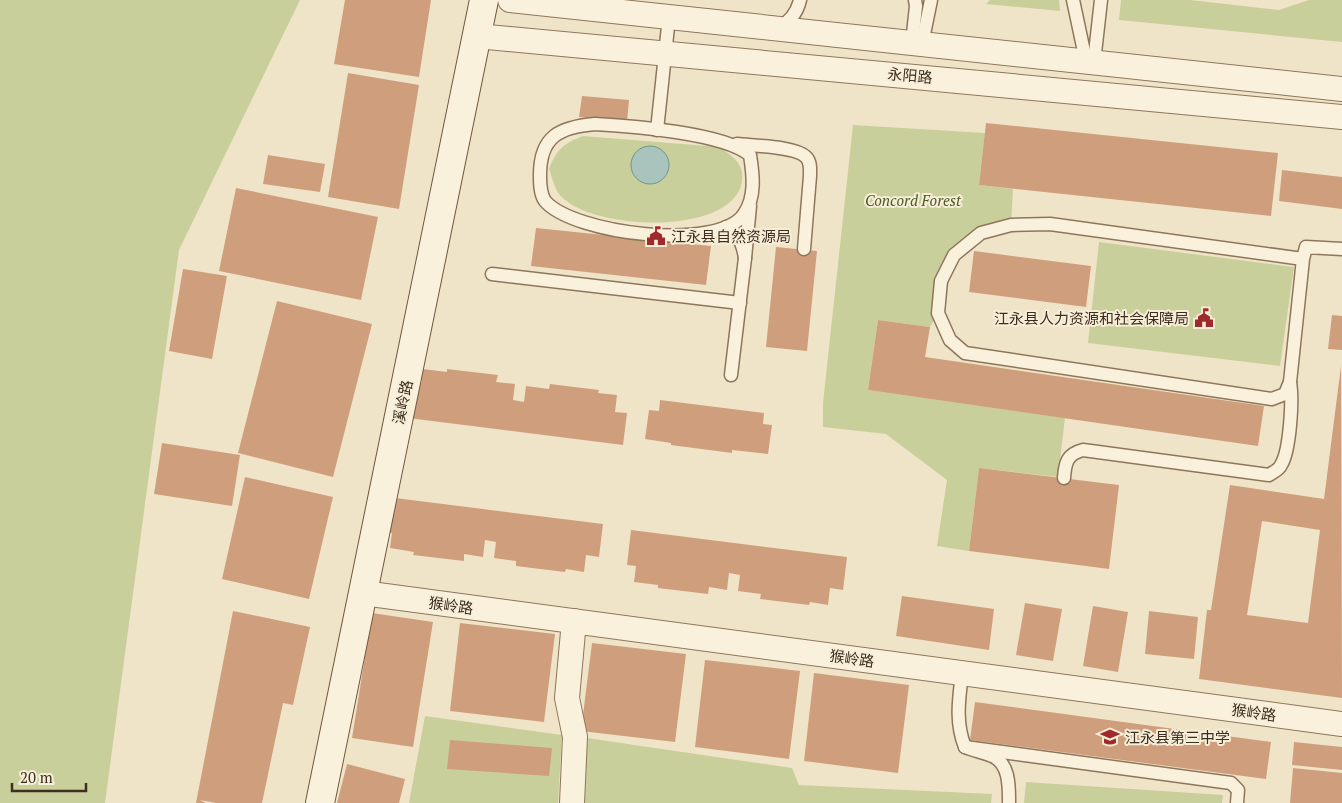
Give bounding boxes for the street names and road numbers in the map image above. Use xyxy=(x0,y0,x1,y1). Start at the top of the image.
street label: 永阳路 xyxy=(887,63,933,87)
street label: 溪岭路 xyxy=(388,378,416,426)
street label: 猴岭路 xyxy=(427,592,475,618)
street label: 猴岭路 xyxy=(828,645,876,671)
street label: 猴岭路 xyxy=(1230,699,1278,725)

